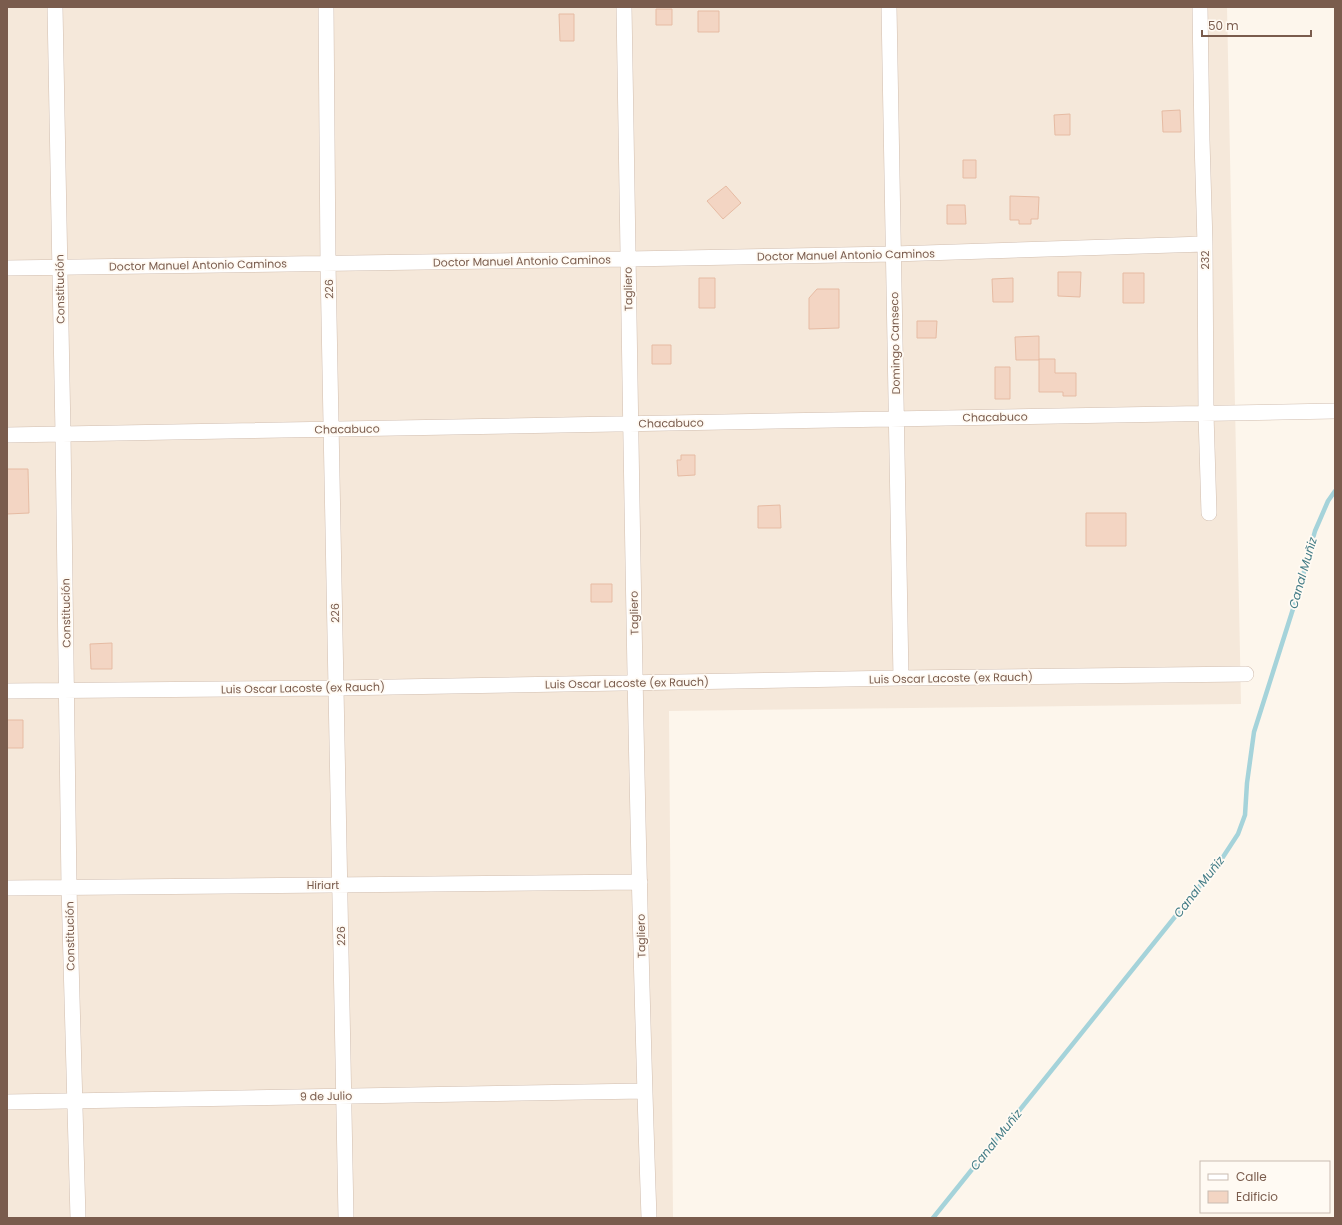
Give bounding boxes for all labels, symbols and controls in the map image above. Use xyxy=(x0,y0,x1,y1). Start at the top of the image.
scale bar xyxy=(1202,12,1311,38)
text: 50 m xyxy=(1208,17,1239,34)
street label: Doctor Manuel Antonio Caminos xyxy=(757,245,935,265)
street label: 232 xyxy=(1197,250,1213,270)
street label: Doctor Manuel Antonio Caminos xyxy=(433,251,611,271)
street label: Constitución xyxy=(51,254,69,324)
street label: Doctor Manuel Antonio Caminos xyxy=(109,255,287,275)
street label: Tagliero xyxy=(620,267,636,311)
street label: 226 xyxy=(321,279,337,299)
street label: Domingo Canseco xyxy=(886,292,904,394)
street label: Chacabuco xyxy=(962,408,1028,426)
street label: Chacabuco xyxy=(638,414,704,432)
street label: Chacabuco xyxy=(314,420,380,438)
water label: Canal Muñiz xyxy=(1284,535,1321,611)
street label: Constitución xyxy=(57,578,75,648)
street label: Tagliero xyxy=(626,591,642,635)
street label: 226 xyxy=(327,603,343,623)
street label: Luis Oscar Lacoste (ex Rauch) xyxy=(869,669,1033,687)
street label: Luis Oscar Lacoste (ex Rauch) xyxy=(545,674,709,692)
street label: Luis Oscar Lacoste (ex Rauch) xyxy=(221,679,385,697)
water label: Canal Muñiz xyxy=(1169,852,1228,921)
street label: Hiriart xyxy=(307,877,339,893)
street label: Constitución xyxy=(61,901,79,971)
street label: Tagliero xyxy=(633,914,649,958)
street label: 226 xyxy=(333,926,349,946)
street label: 9 de Julio xyxy=(300,1088,352,1104)
water label: Canal Muñiz xyxy=(966,1105,1026,1174)
legend xyxy=(1200,1161,1330,1213)
text: Calle xyxy=(1236,1168,1267,1185)
text: Edificio xyxy=(1236,1188,1278,1205)

